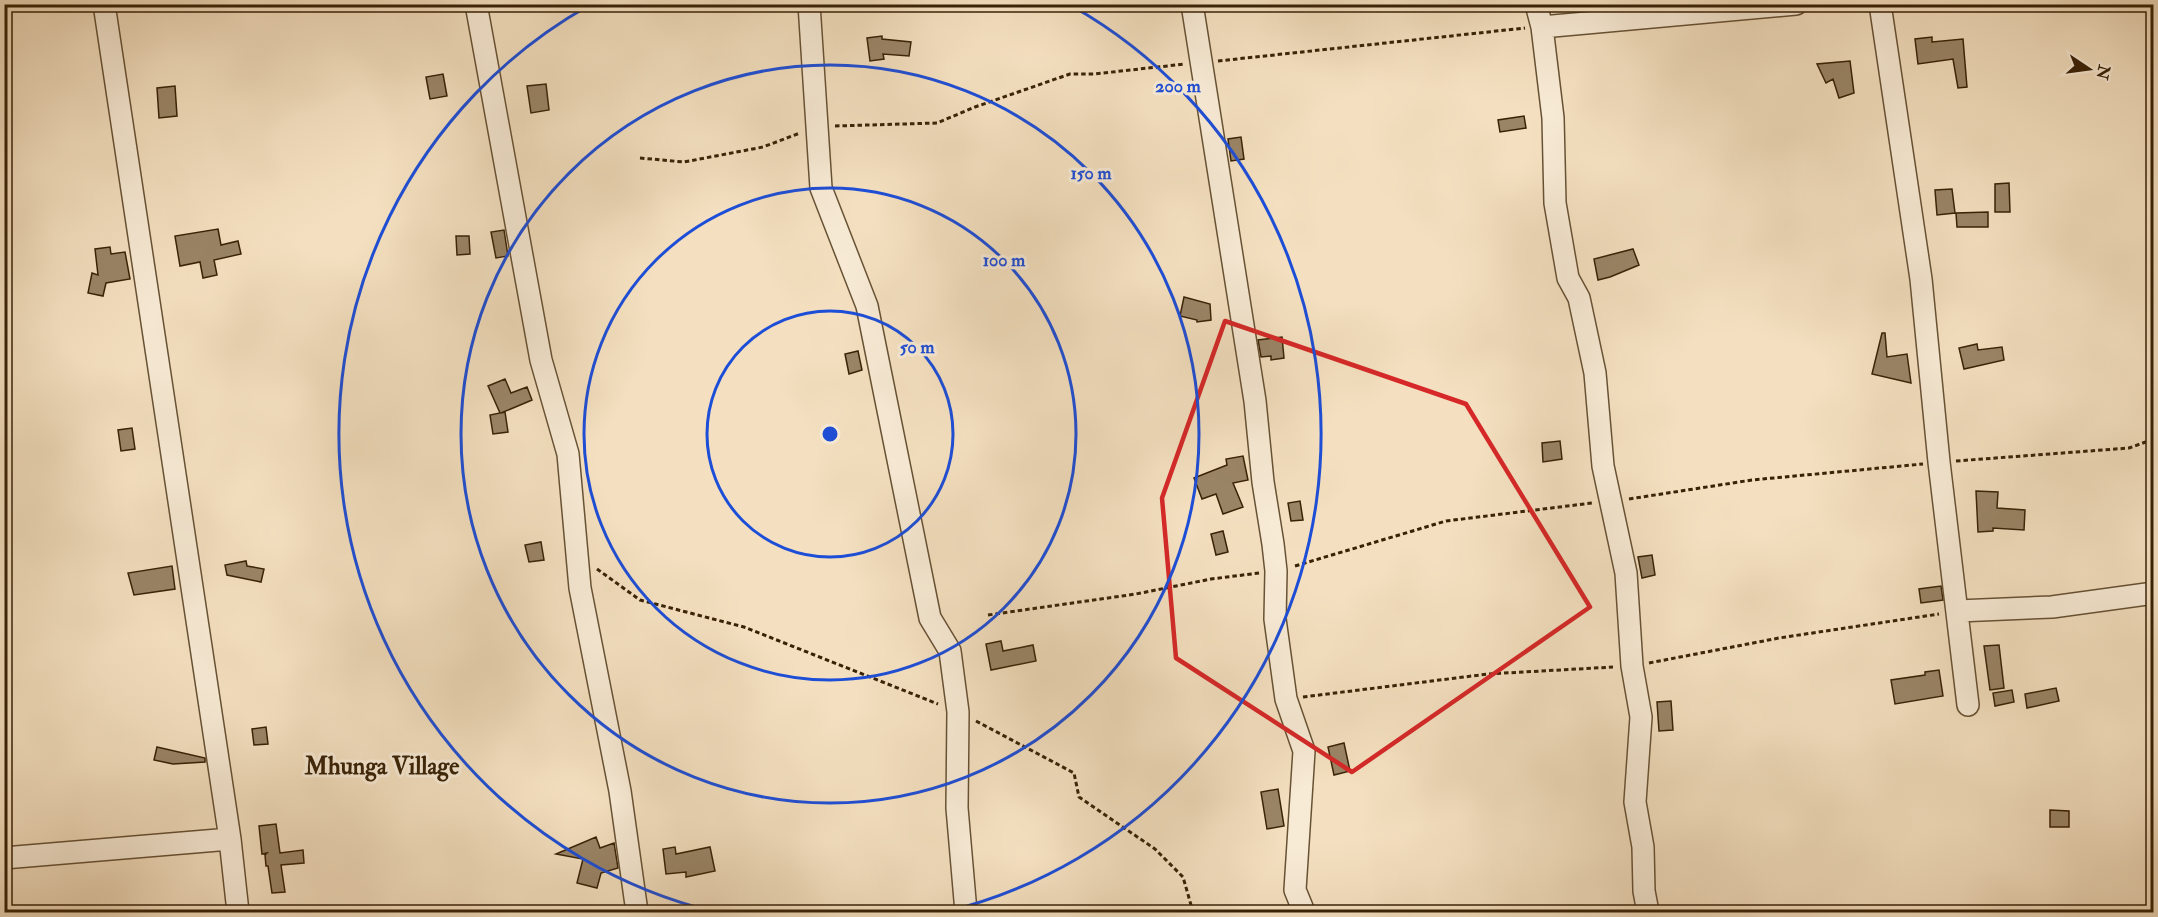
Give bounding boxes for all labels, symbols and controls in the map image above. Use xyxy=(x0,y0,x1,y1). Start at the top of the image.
north arrow xyxy=(2059,39,2119,99)
text: N xyxy=(2091,62,2114,82)
text: 200 m xyxy=(1155,75,1202,98)
text: 150 m xyxy=(1070,162,1113,185)
text: 100 m xyxy=(983,249,1026,272)
text: 50 m xyxy=(900,336,935,359)
centre of rings xyxy=(820,424,840,444)
district label: Mhunga Village xyxy=(304,751,459,782)

